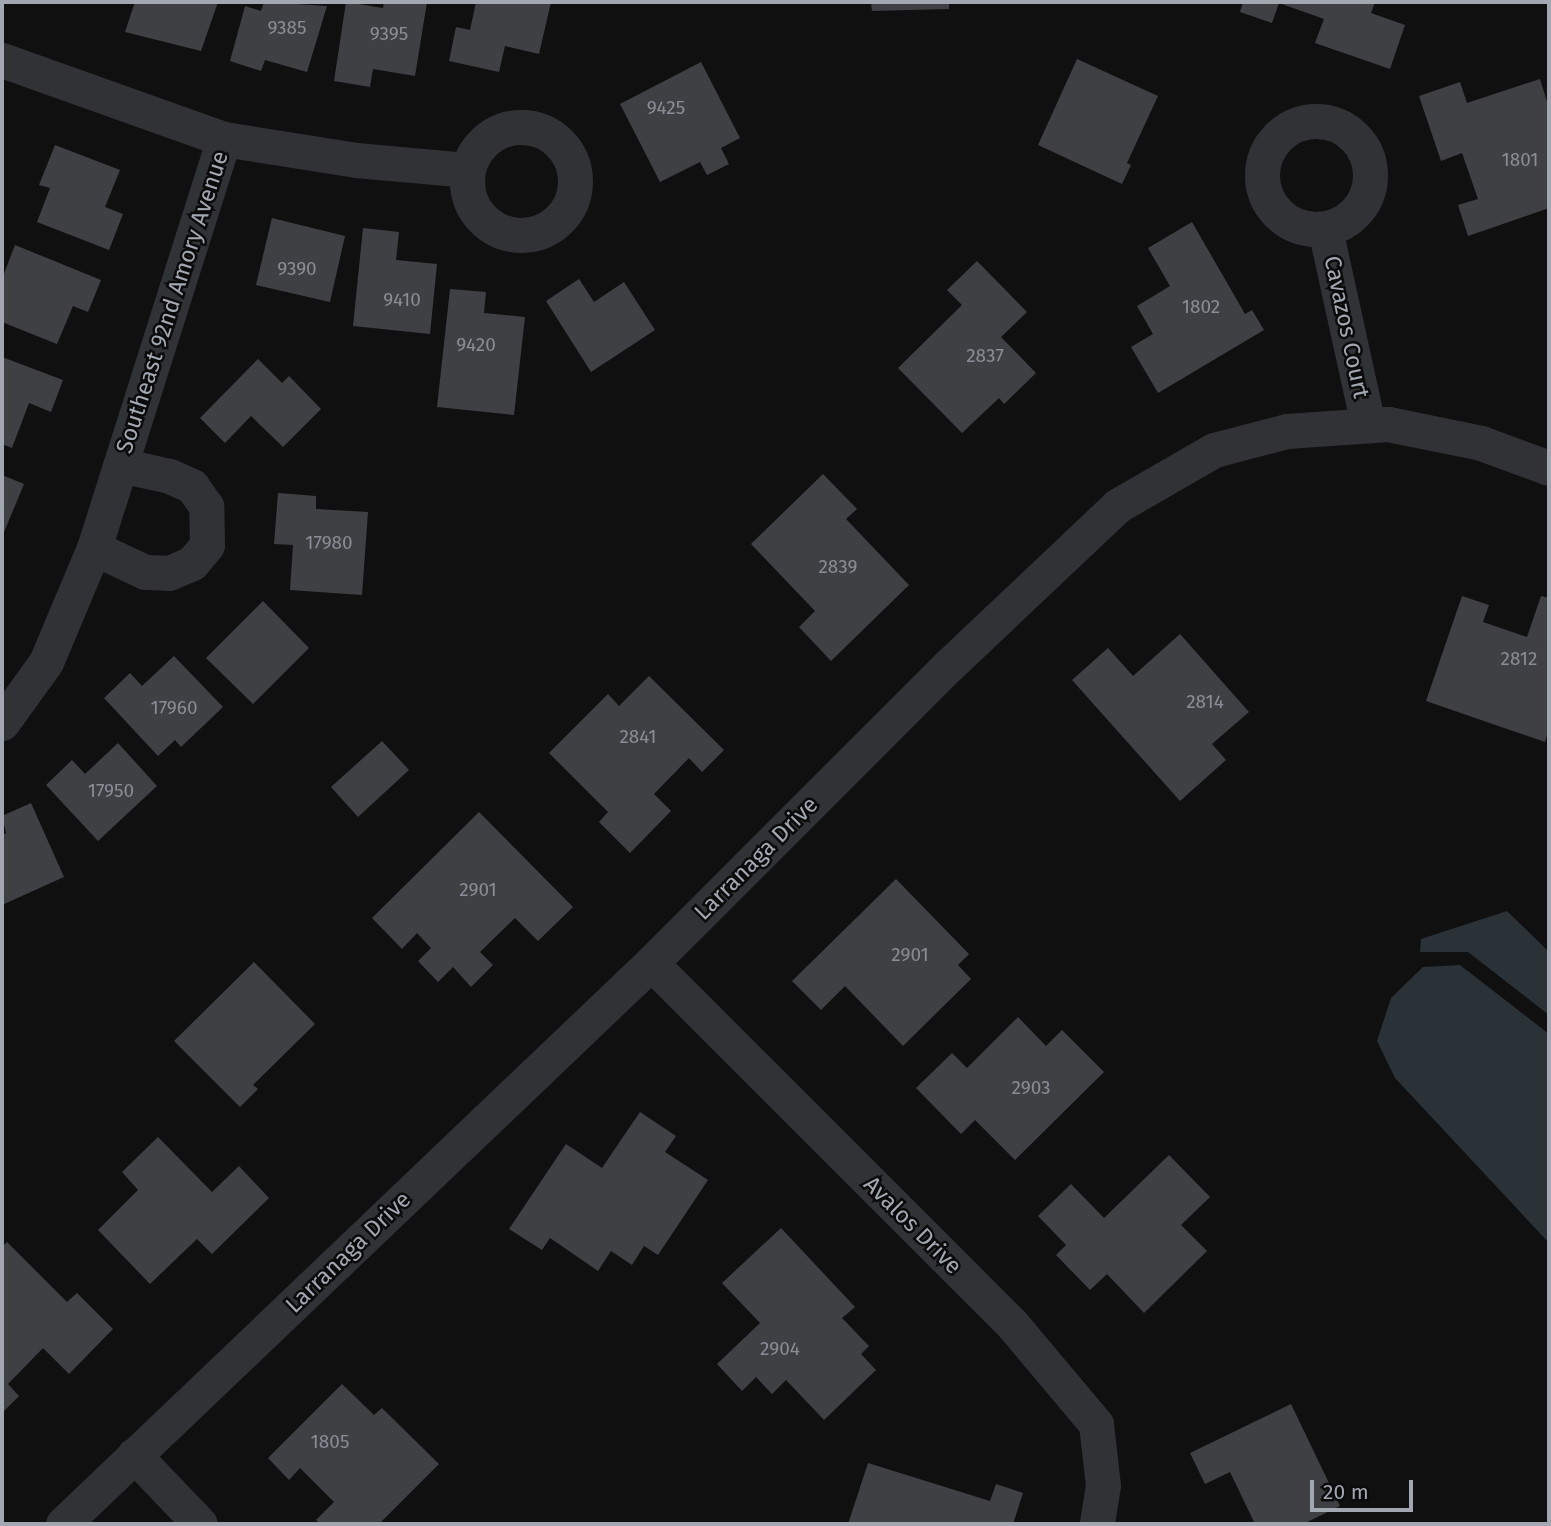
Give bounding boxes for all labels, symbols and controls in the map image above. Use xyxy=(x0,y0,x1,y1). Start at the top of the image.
house number: 9385 xyxy=(267,17,307,39)
house number: 9395 xyxy=(370,23,408,45)
house number: 9425 xyxy=(647,97,685,119)
street label: Southeast 92nd Amory Avenue xyxy=(110,147,234,457)
house number: 1801 xyxy=(1501,149,1539,171)
street label: Cavazos Court xyxy=(1318,253,1376,401)
house number: 9390 xyxy=(277,258,317,280)
house number: 9410 xyxy=(383,289,421,311)
house number: 1802 xyxy=(1182,296,1220,318)
house number: 9420 xyxy=(456,334,496,356)
house number: 2837 xyxy=(966,345,1004,367)
house number: 17980 xyxy=(305,532,353,554)
house number: 2839 xyxy=(818,556,858,578)
house number: 2812 xyxy=(1501,648,1537,670)
house number: 2814 xyxy=(1186,691,1224,713)
house number: 17960 xyxy=(150,697,198,719)
house number: 2841 xyxy=(619,726,657,748)
house number: 17950 xyxy=(88,780,134,802)
street label: Larranaga Drive xyxy=(689,791,823,925)
house number: 2901 xyxy=(459,879,497,901)
house number: 2901 xyxy=(891,944,929,966)
house number: 2903 xyxy=(1011,1077,1051,1099)
street label: Avalos Drive xyxy=(858,1170,968,1280)
street label: Larranaga Drive xyxy=(280,1185,416,1319)
house number: 2904 xyxy=(760,1338,800,1360)
house number: 1805 xyxy=(311,1431,349,1453)
scale bar xyxy=(1313,1466,1416,1510)
text: 20 m xyxy=(1323,1479,1369,1505)

